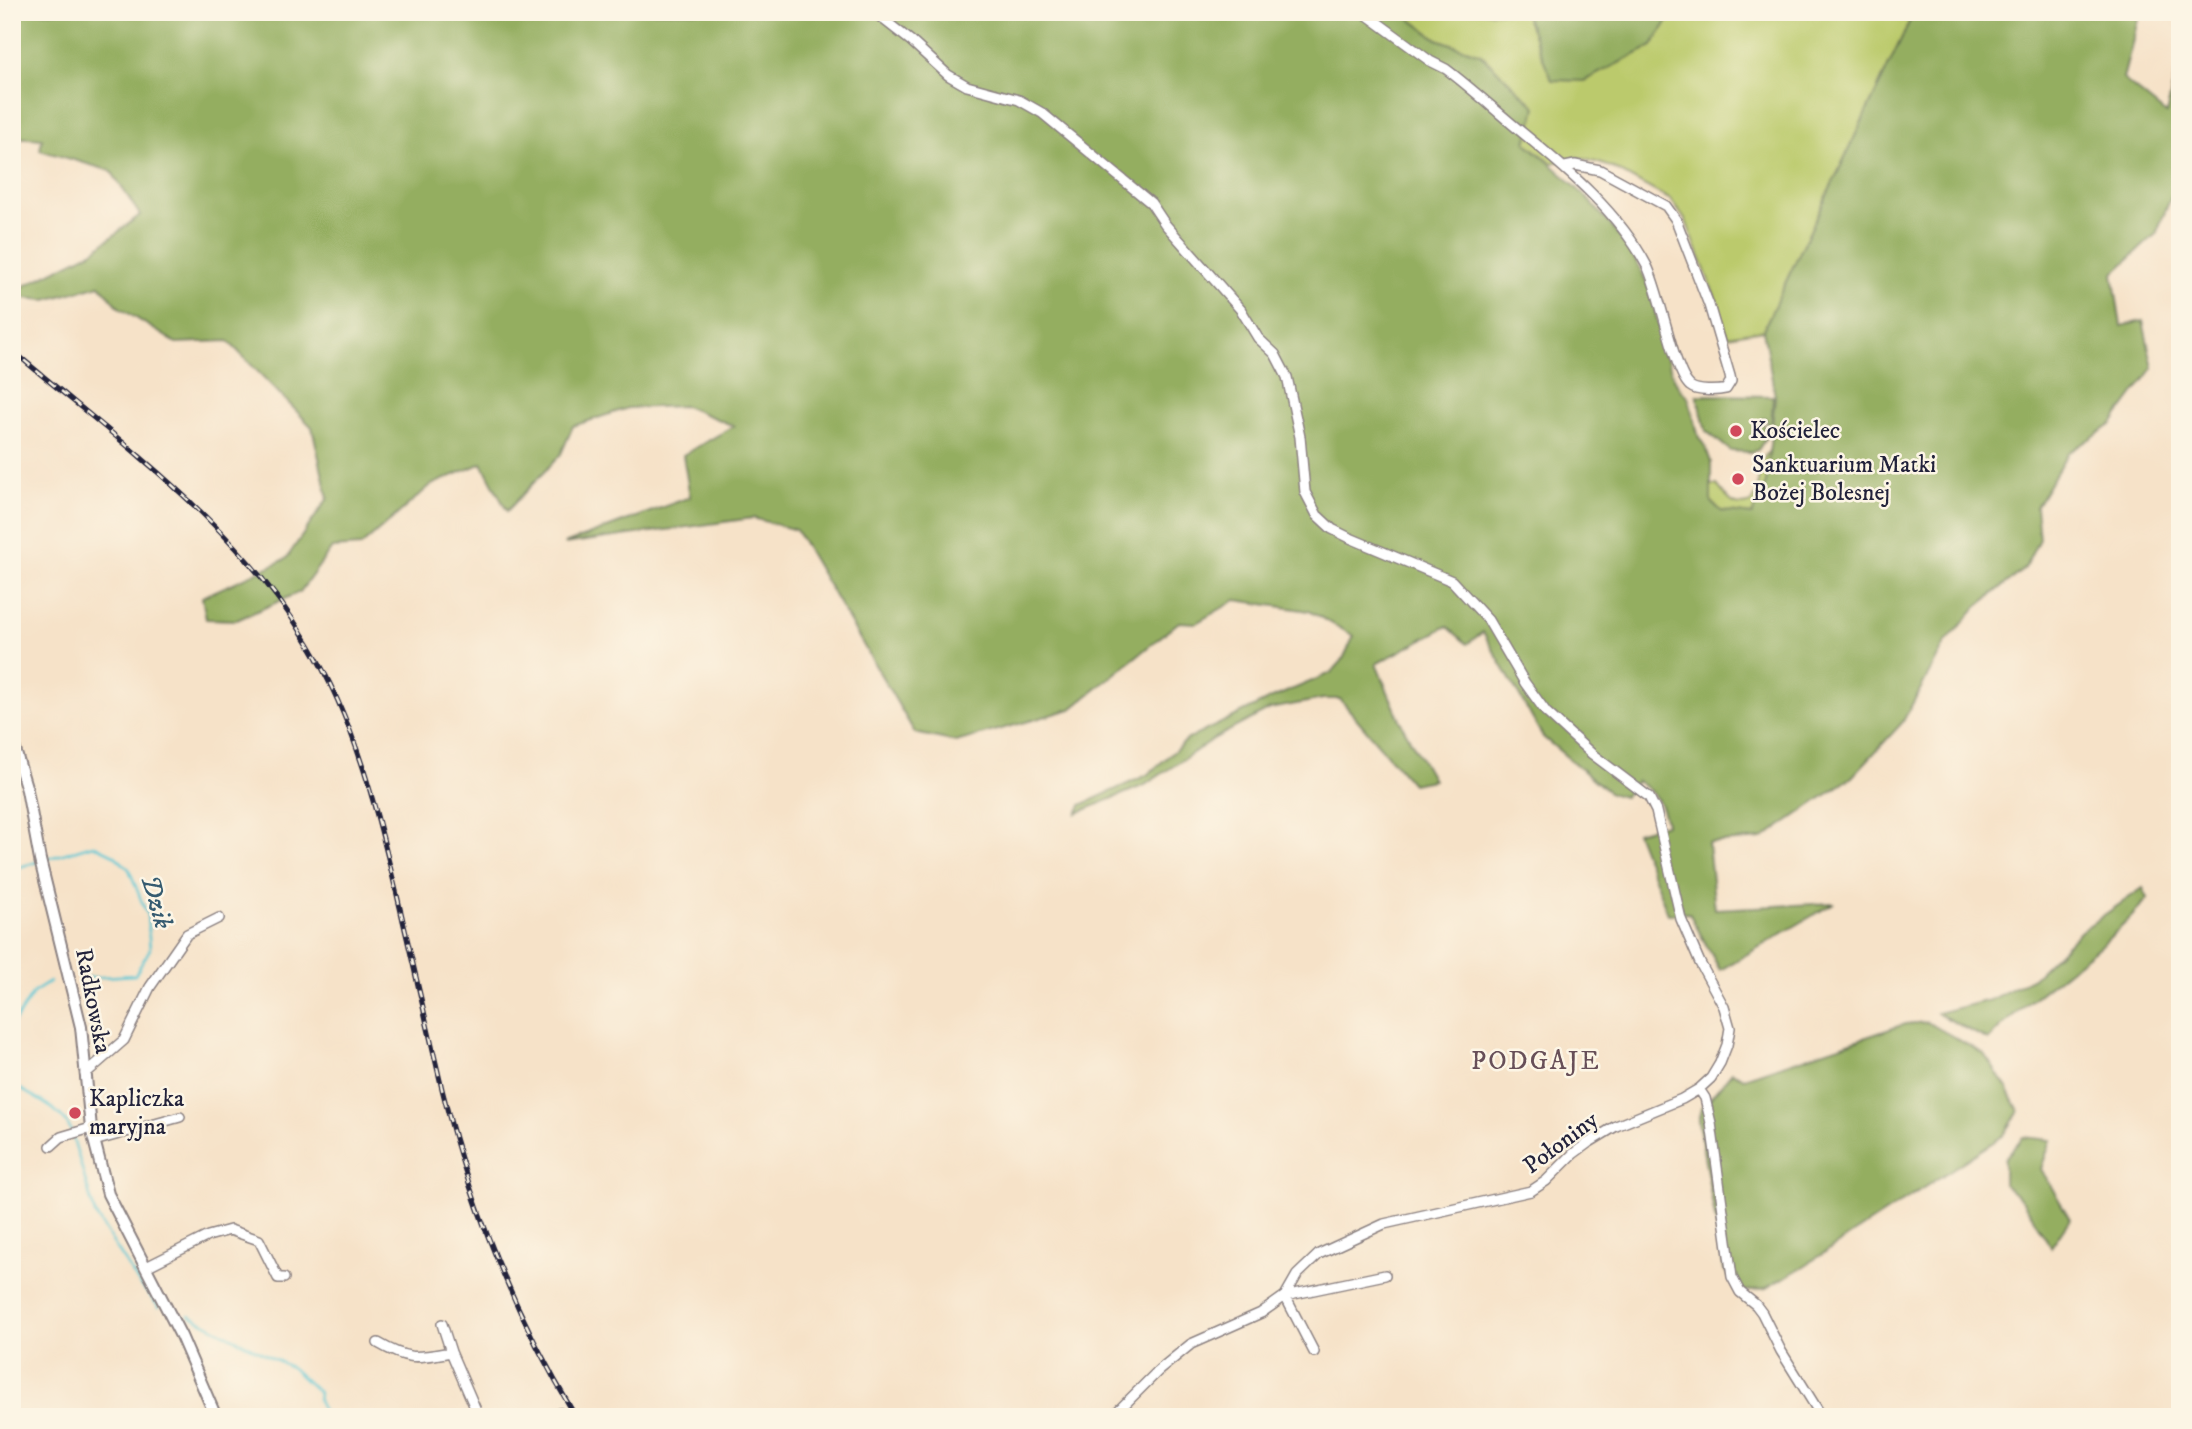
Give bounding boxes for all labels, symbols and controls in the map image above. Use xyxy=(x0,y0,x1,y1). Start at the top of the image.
place label: Kościelec xyxy=(1750,416,1840,446)
marker: Kościelec xyxy=(1728,423,1744,439)
place label: Sanktuarium Matki Bożej Bolesnej xyxy=(1752,450,1936,508)
marker: Sanktuarium Matki Bożej Bolesnej xyxy=(1730,471,1746,487)
water label: Dzik xyxy=(133,871,179,933)
street label: Radkowska xyxy=(68,946,118,1057)
district label: PODGAJE xyxy=(1471,1045,1601,1078)
place label: Kapliczka maryjna xyxy=(89,1084,185,1142)
marker: Kapliczka maryjna xyxy=(67,1105,83,1121)
street label: Połoniny xyxy=(1517,1105,1605,1181)

